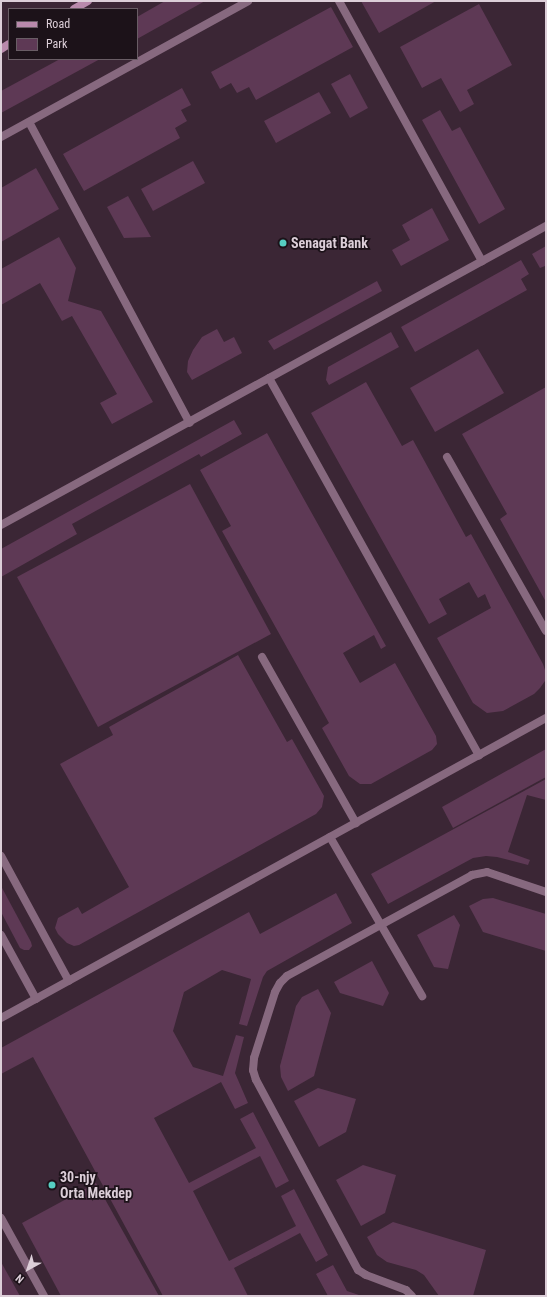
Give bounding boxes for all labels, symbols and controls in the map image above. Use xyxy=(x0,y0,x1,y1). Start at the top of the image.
legend xyxy=(8,8,138,60)
text: Road xyxy=(46,17,70,31)
text: Park xyxy=(46,37,67,51)
place label: Senagat Bank xyxy=(291,235,368,251)
marker: Senagat Bank xyxy=(278,238,288,248)
place label: 30-njy Orta Mekdep xyxy=(60,1169,132,1202)
marker: 30-njy Orta Mekdep xyxy=(47,1180,57,1190)
north arrow xyxy=(8,1249,48,1289)
text: N xyxy=(13,1271,27,1286)

